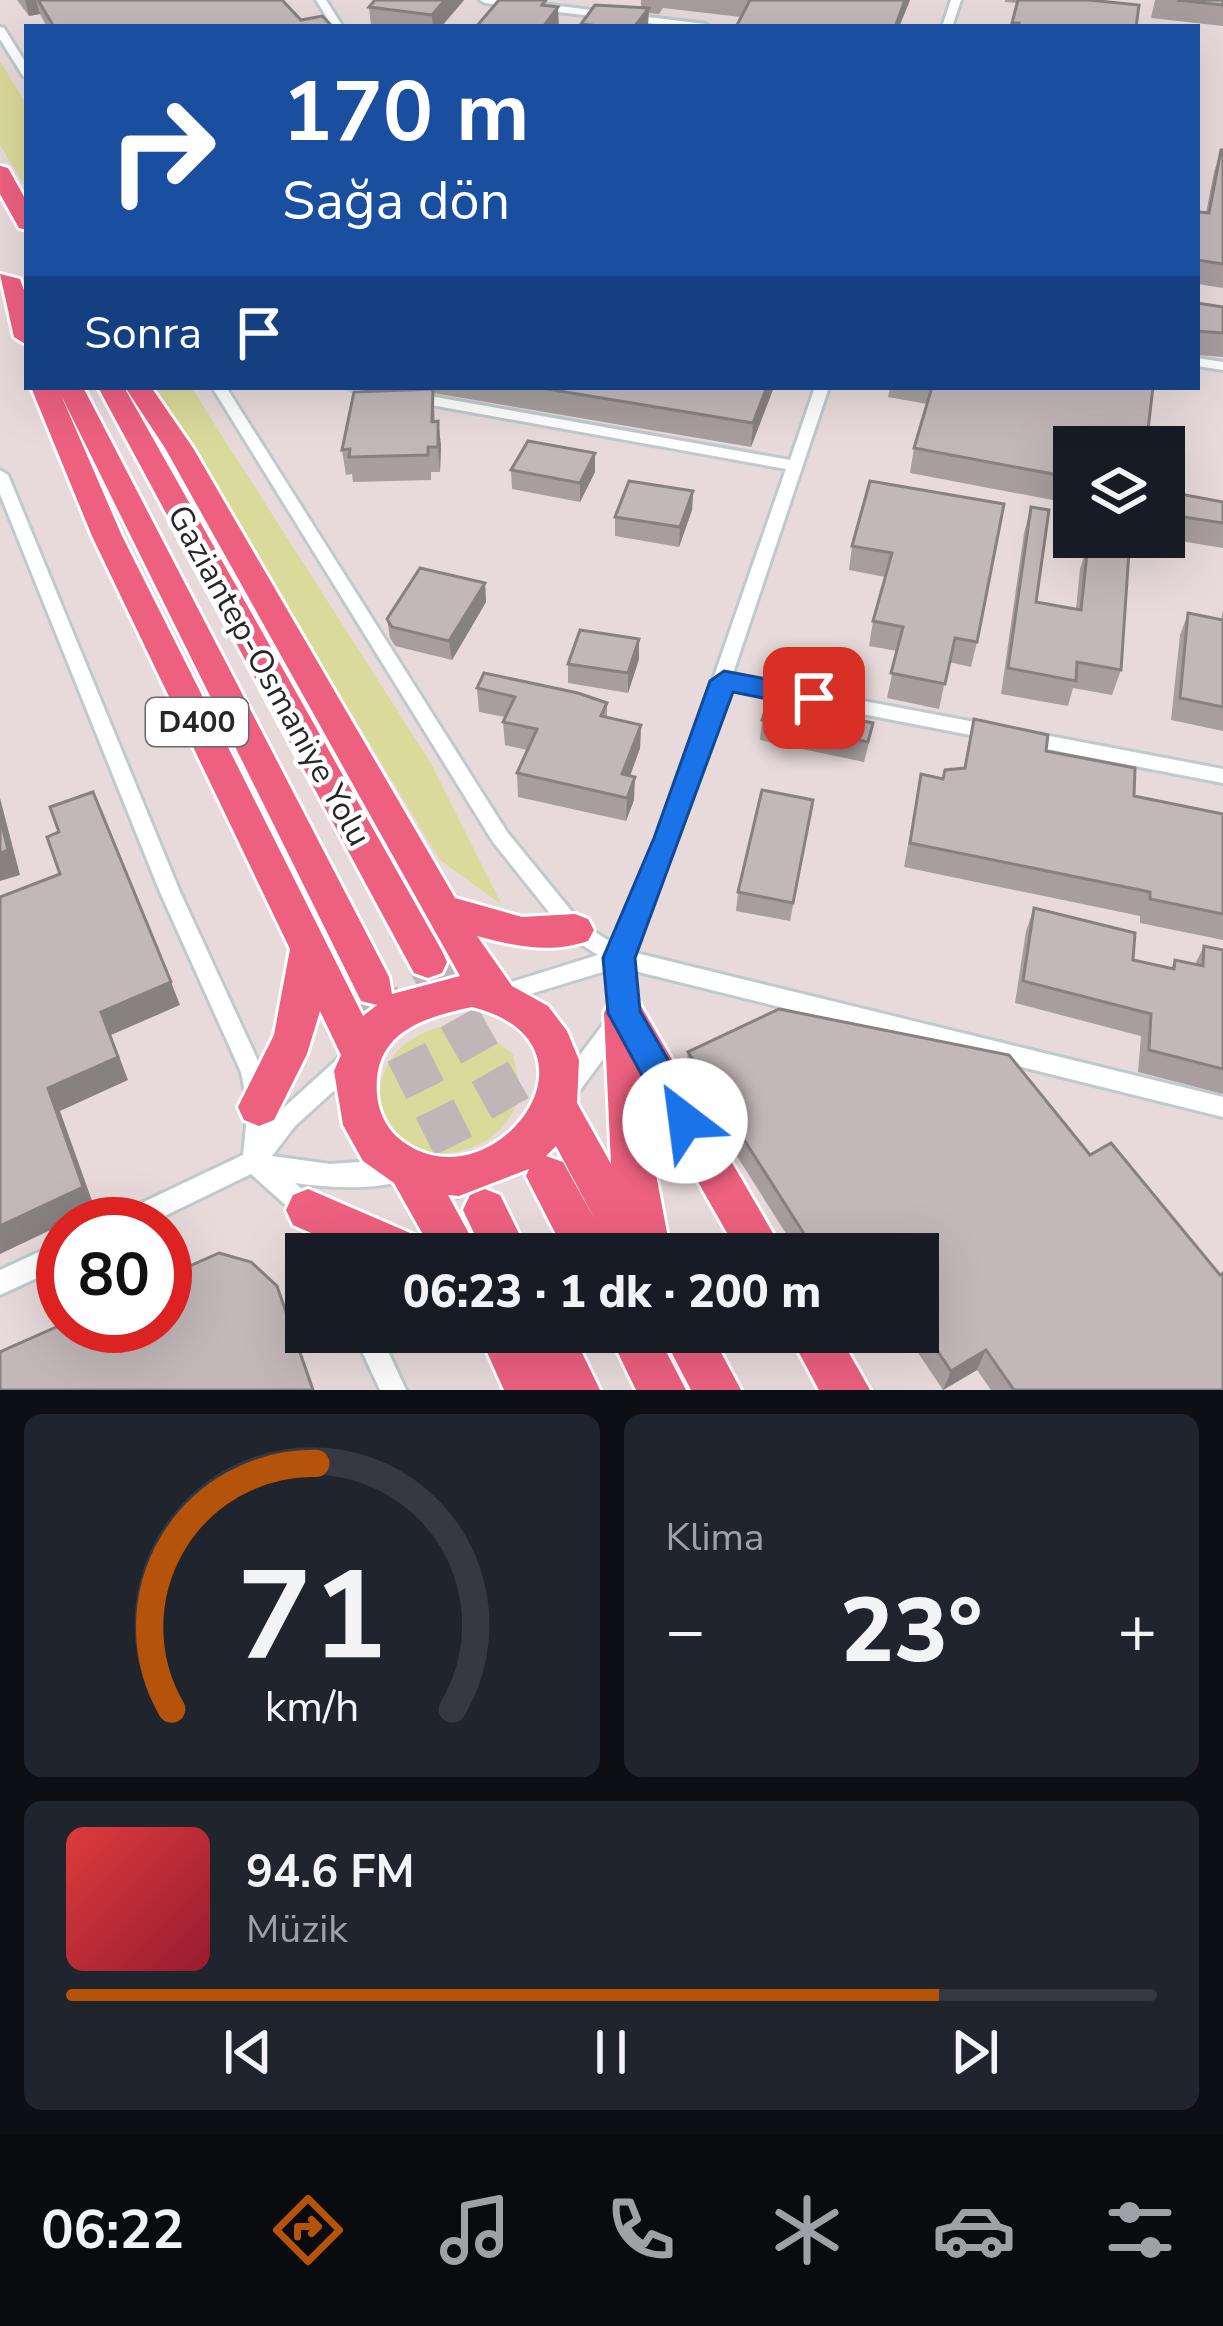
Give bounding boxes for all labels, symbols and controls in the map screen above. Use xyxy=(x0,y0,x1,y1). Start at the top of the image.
text: 170 m xyxy=(282,55,530,170)
icon: right xyxy=(84,72,240,228)
text: Sağa dön xyxy=(282,164,510,238)
icon: arrive xyxy=(226,300,292,366)
text: Sonra xyxy=(84,303,202,364)
map controls xyxy=(1053,426,1185,558)
button: layers xyxy=(1053,426,1185,558)
street label: Gaziantep-Osmaniye Yolu xyxy=(156,497,381,854)
pin xyxy=(763,647,865,749)
icon: arrive xyxy=(781,665,847,731)
road number: D400 xyxy=(146,698,248,746)
position arrow xyxy=(622,1058,748,1184)
speed limit sign: 80 xyxy=(36,1197,192,1353)
text: 06:23 · 1 dk · 200 m xyxy=(403,1262,821,1323)
text: Klima xyxy=(666,1511,765,1564)
text: 71 xyxy=(237,1532,387,1702)
text: 23° xyxy=(840,1570,983,1693)
text: − xyxy=(666,1586,705,1676)
text: + xyxy=(1117,1586,1157,1676)
text: km/h xyxy=(264,1677,359,1735)
text: 94.6 FM xyxy=(246,1842,415,1903)
text: Müzik xyxy=(246,1903,348,1956)
icon: previous xyxy=(215,2019,281,2085)
icon: pause xyxy=(578,2019,644,2085)
icon: next xyxy=(942,2019,1008,2085)
icon: directions xyxy=(266,2188,350,2272)
icon: music xyxy=(433,2188,517,2272)
icon: phone xyxy=(599,2188,683,2272)
icon: climate xyxy=(765,2188,849,2272)
icon: car xyxy=(932,2188,1016,2272)
icon: filters xyxy=(1098,2188,1182,2272)
text: 06:22 xyxy=(41,2193,184,2267)

